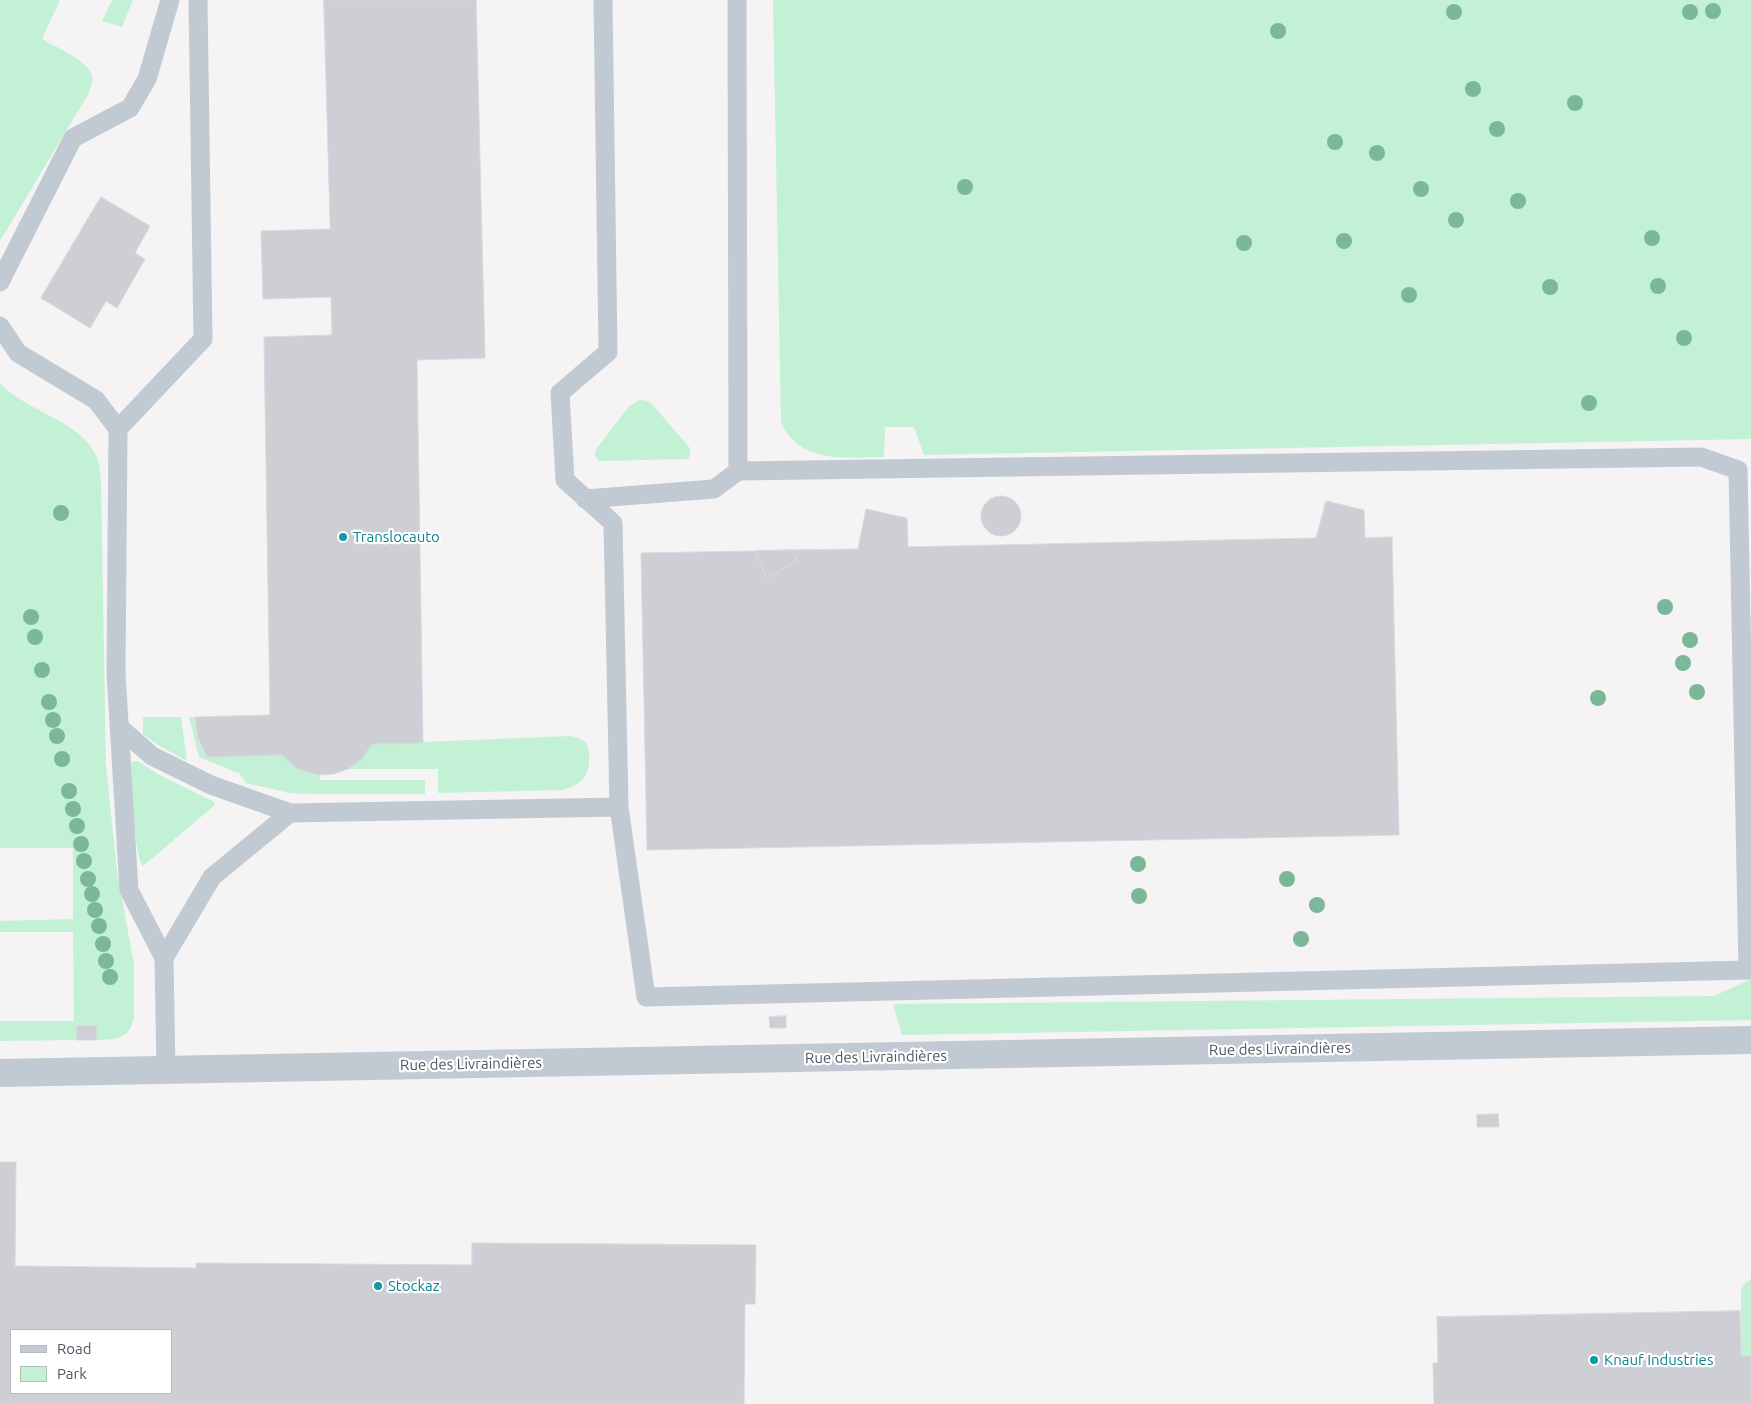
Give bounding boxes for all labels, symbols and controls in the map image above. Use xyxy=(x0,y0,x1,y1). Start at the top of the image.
place label: Translocauto xyxy=(353,528,440,546)
marker: Translocauto xyxy=(337,531,349,543)
street label: Rue des Livraindières xyxy=(1209,1039,1351,1059)
street label: Rue des Livraindières xyxy=(805,1047,947,1067)
street label: Rue des Livraindières xyxy=(400,1054,542,1074)
place label: Stockaz xyxy=(388,1277,440,1295)
marker: Stockaz xyxy=(372,1280,384,1292)
legend xyxy=(10,1329,172,1394)
text: Road xyxy=(57,1340,92,1357)
place label: Knauf Industries xyxy=(1604,1351,1713,1369)
marker: Knauf Industries xyxy=(1588,1354,1600,1366)
text: Park xyxy=(57,1365,87,1382)

